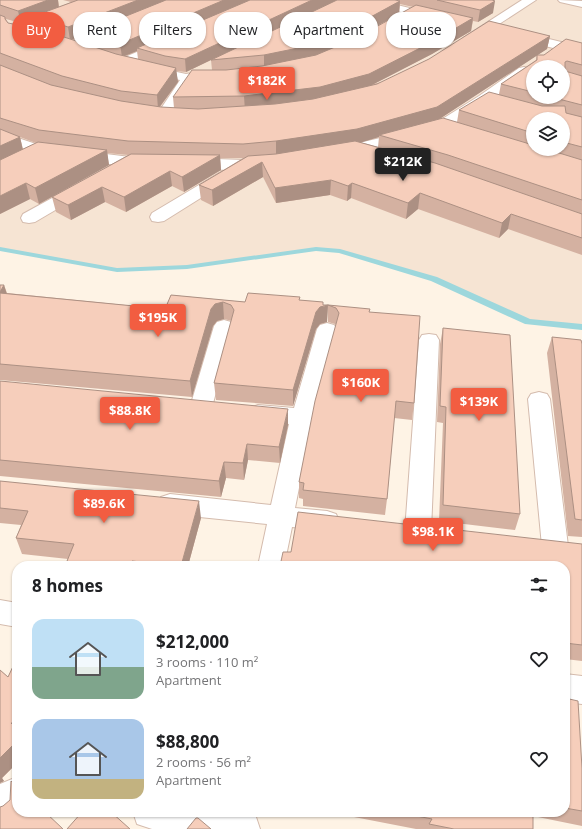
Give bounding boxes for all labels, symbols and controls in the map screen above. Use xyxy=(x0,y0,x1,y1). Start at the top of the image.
chip: Buy xyxy=(12,12,65,48)
chip: Rent xyxy=(73,12,131,48)
chip: Filters xyxy=(139,12,206,48)
chip: New xyxy=(214,12,272,48)
chip: Apartment xyxy=(280,12,378,48)
chip: House xyxy=(386,12,456,48)
map controls xyxy=(526,60,570,156)
button: locate xyxy=(526,60,570,104)
pin: $182K xyxy=(239,67,295,101)
text: $182K xyxy=(248,71,286,89)
button: layers xyxy=(526,112,570,156)
pin: $212K xyxy=(375,148,431,182)
text: $212K xyxy=(384,152,422,170)
pin: $195K xyxy=(130,304,186,338)
text: $195K xyxy=(139,308,177,326)
pin: $160K xyxy=(333,369,389,403)
text: $160K xyxy=(342,373,380,391)
pin: $139K xyxy=(451,388,507,422)
text: $139K xyxy=(460,392,498,410)
pin: $88.8K xyxy=(97,397,163,431)
text: $88.8K xyxy=(109,401,151,419)
pin: $89.6K xyxy=(71,490,137,524)
text: $89.6K xyxy=(83,494,125,512)
pin: $98.1K xyxy=(400,518,466,552)
text: $98.1K xyxy=(412,522,454,540)
text: 8 homes xyxy=(32,574,103,597)
icon: filters xyxy=(528,574,550,596)
text: $212,000 xyxy=(156,630,229,653)
icon: home xyxy=(64,635,112,683)
icon: heart xyxy=(528,648,550,670)
text: 3 rooms · 110 m² xyxy=(156,653,258,671)
text: Apartment xyxy=(156,671,221,689)
text: $88,800 xyxy=(156,730,219,753)
icon: home xyxy=(64,735,112,783)
icon: heart xyxy=(528,748,550,770)
text: 2 rooms · 56 m² xyxy=(156,753,251,771)
text: Apartment xyxy=(156,771,221,789)

